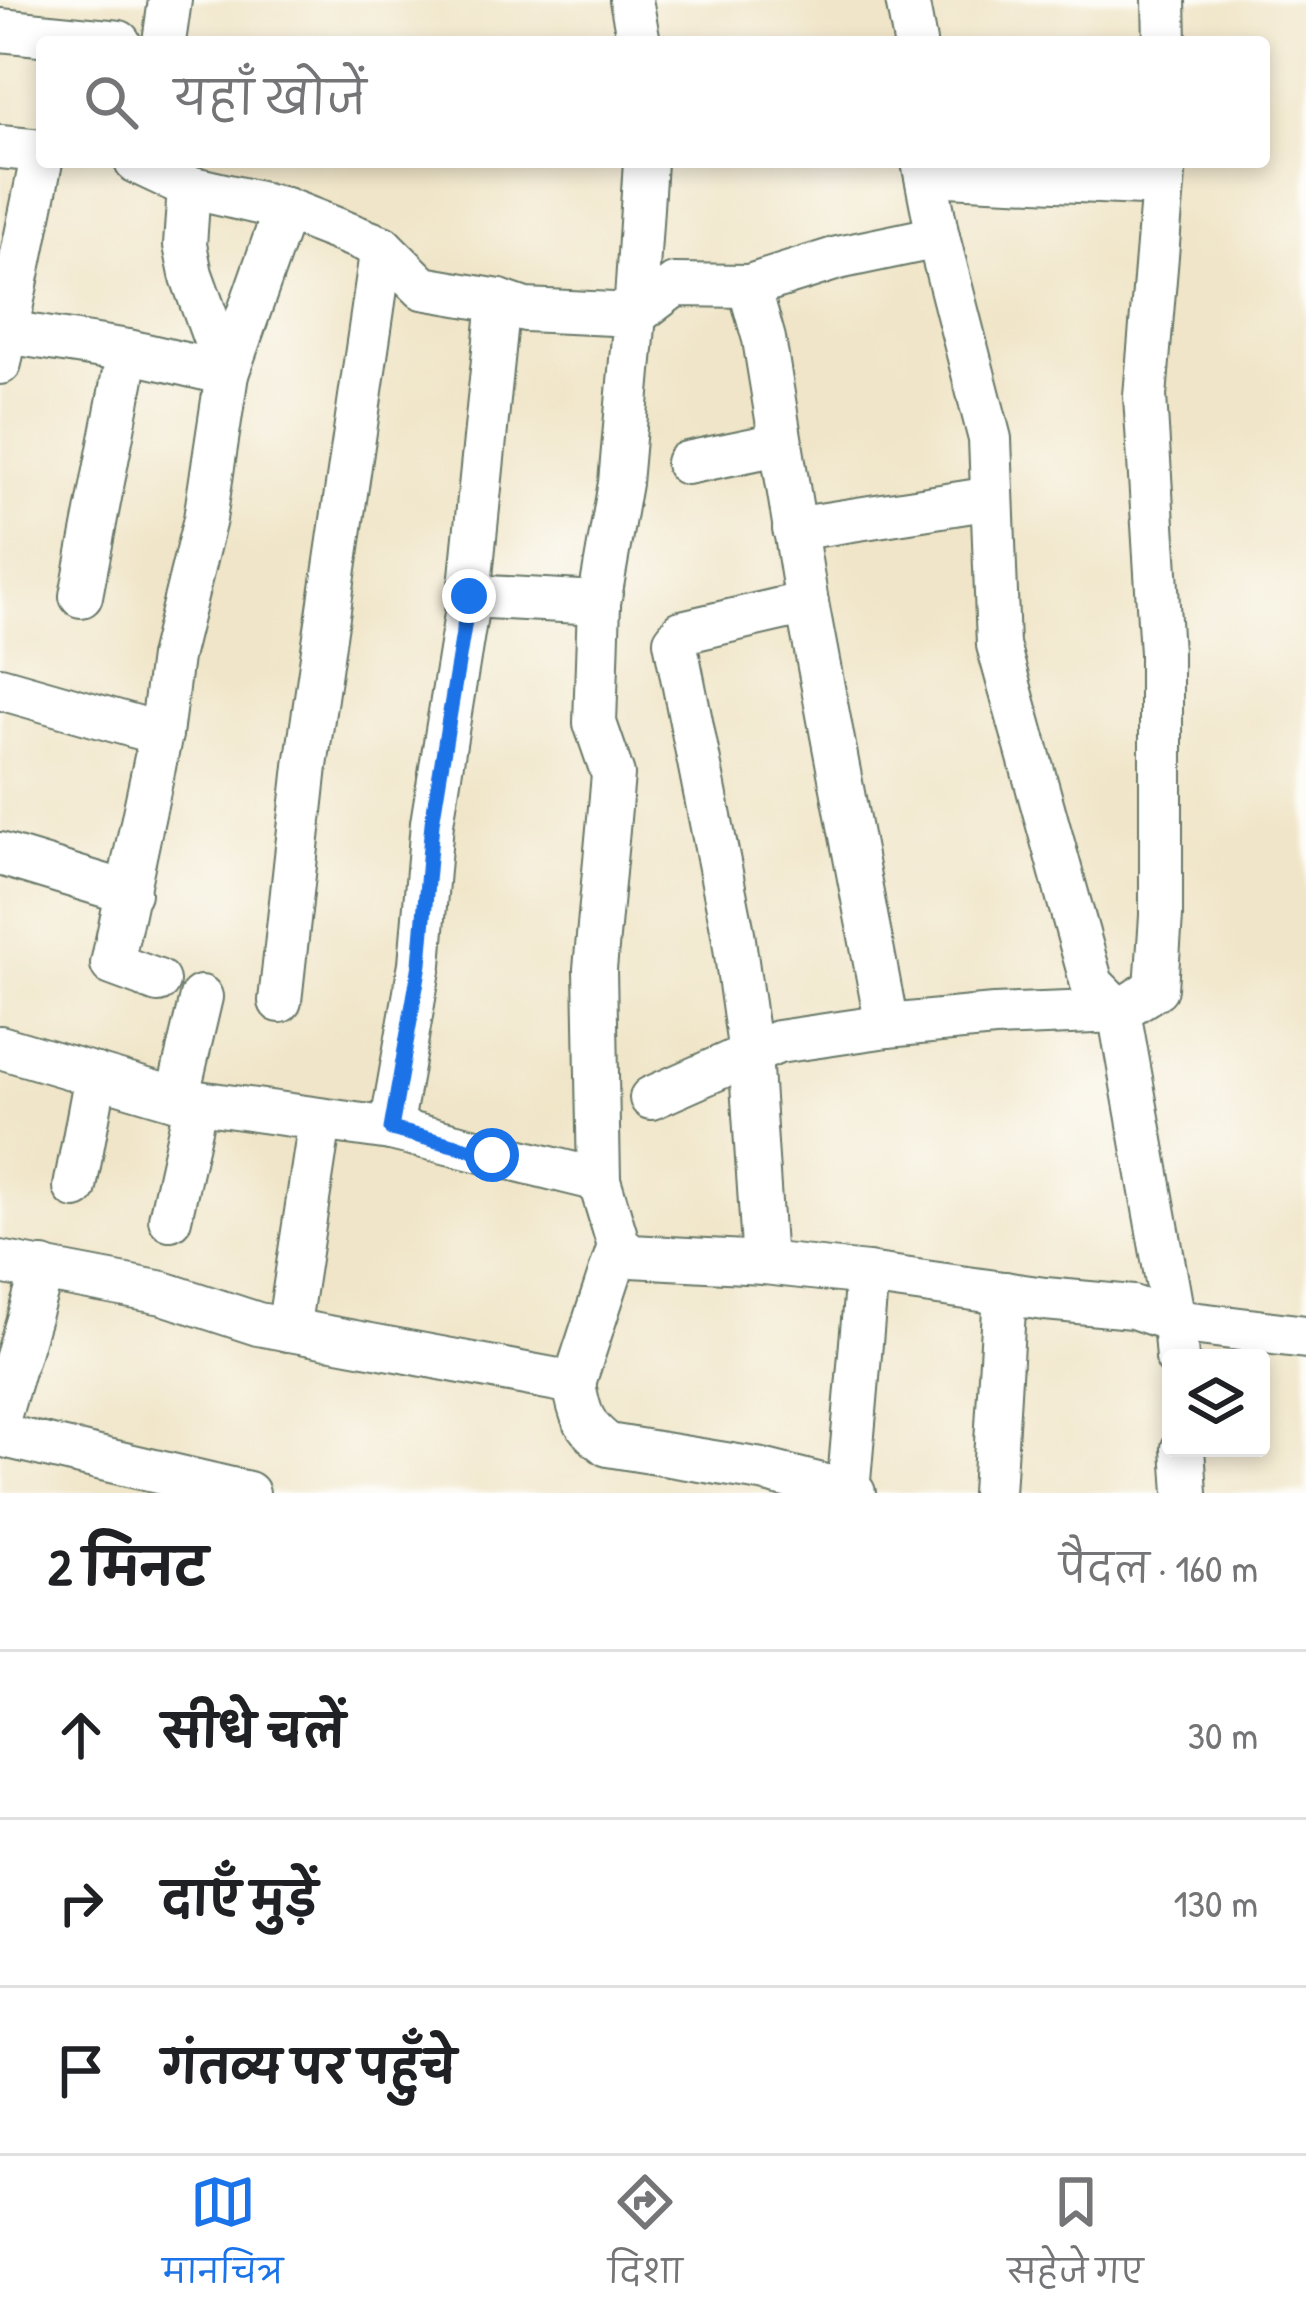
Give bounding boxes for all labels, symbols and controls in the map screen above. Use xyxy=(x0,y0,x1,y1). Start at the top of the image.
search box xyxy=(36,36,1270,168)
text: यहाँ खोजें xyxy=(174,67,366,128)
icon: search xyxy=(78,69,144,135)
route end xyxy=(442,569,496,623)
route start xyxy=(465,1128,519,1182)
map controls xyxy=(1162,1349,1270,1457)
button: layers xyxy=(1162,1349,1270,1457)
text: 2 मिनट xyxy=(48,1532,207,1601)
text: पैदल · 160 m xyxy=(1059,1541,1258,1594)
text: सीधे चलें xyxy=(162,1700,345,1761)
icon: ahead xyxy=(48,1702,114,1768)
text: 30 m xyxy=(1188,1708,1258,1761)
text: दाएँ मुड़ें xyxy=(162,1868,317,1929)
icon: right xyxy=(48,1870,114,1936)
text: 130 m xyxy=(1173,1876,1258,1929)
text: गंतव्य पर पहुँचे xyxy=(162,2036,456,2097)
icon: arrive xyxy=(48,2038,114,2104)
tab: मानचित्र xyxy=(162,2169,283,2308)
tab: दिशा xyxy=(608,2169,683,2308)
tab: सहेजे गए xyxy=(1007,2169,1144,2308)

